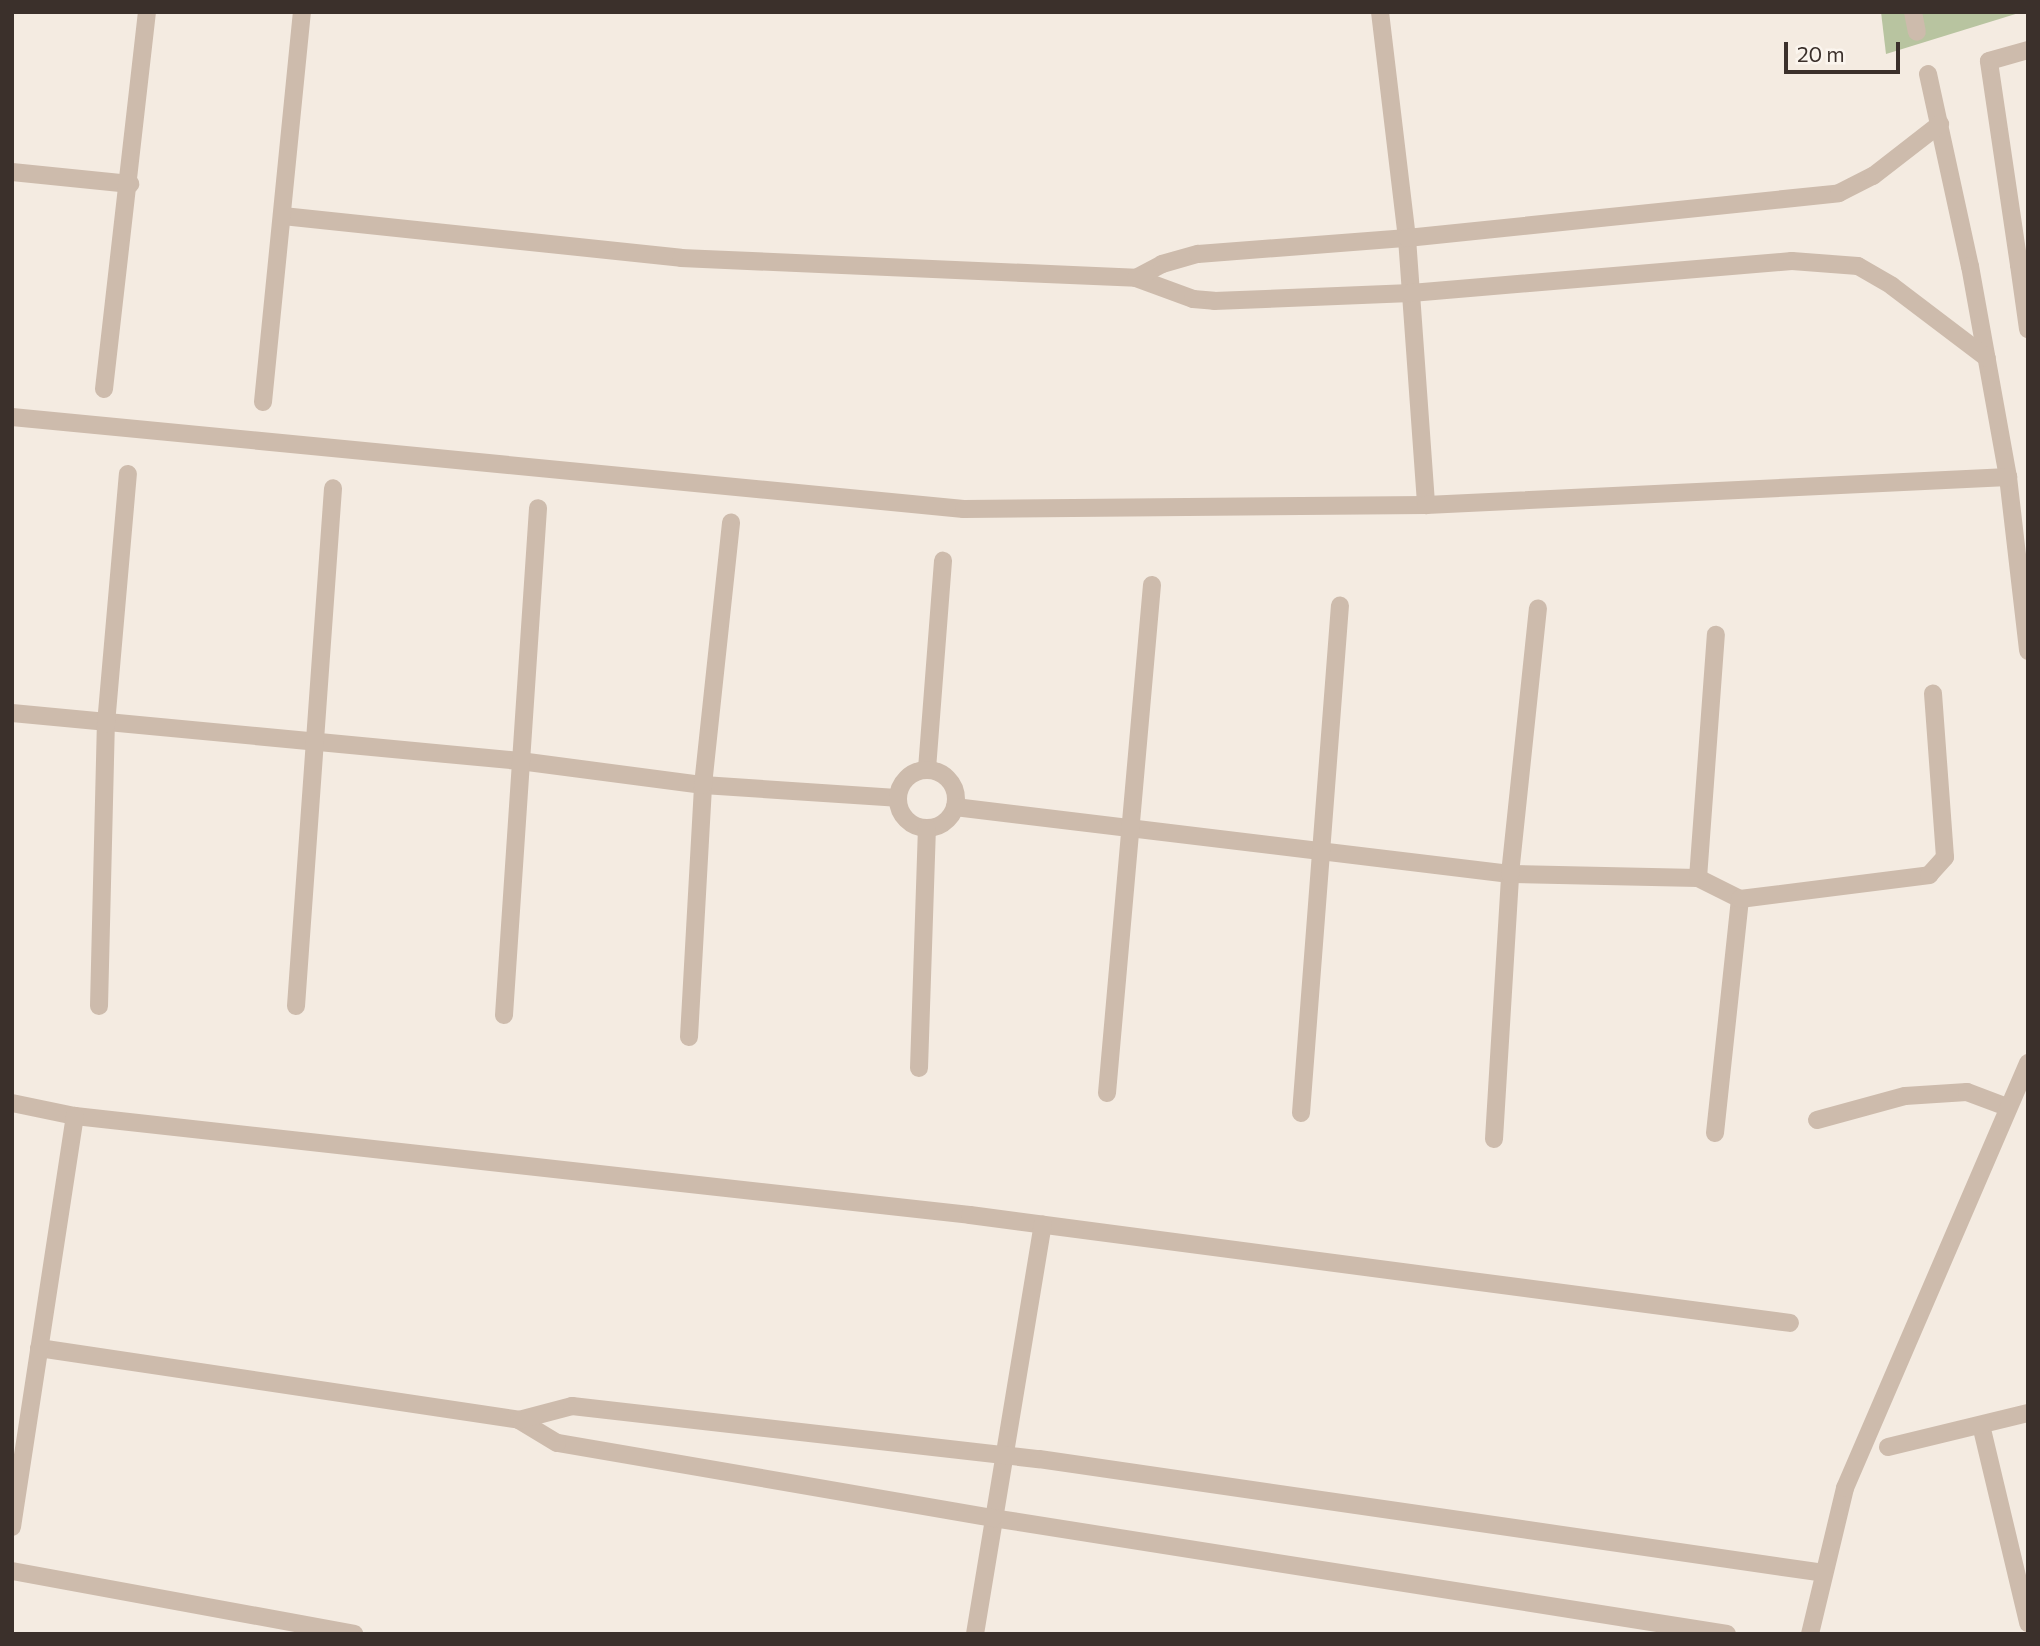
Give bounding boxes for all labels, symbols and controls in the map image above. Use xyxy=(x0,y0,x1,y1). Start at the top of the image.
scale bar xyxy=(1788,28,1904,72)
text: 20 m xyxy=(1797,41,1845,66)

